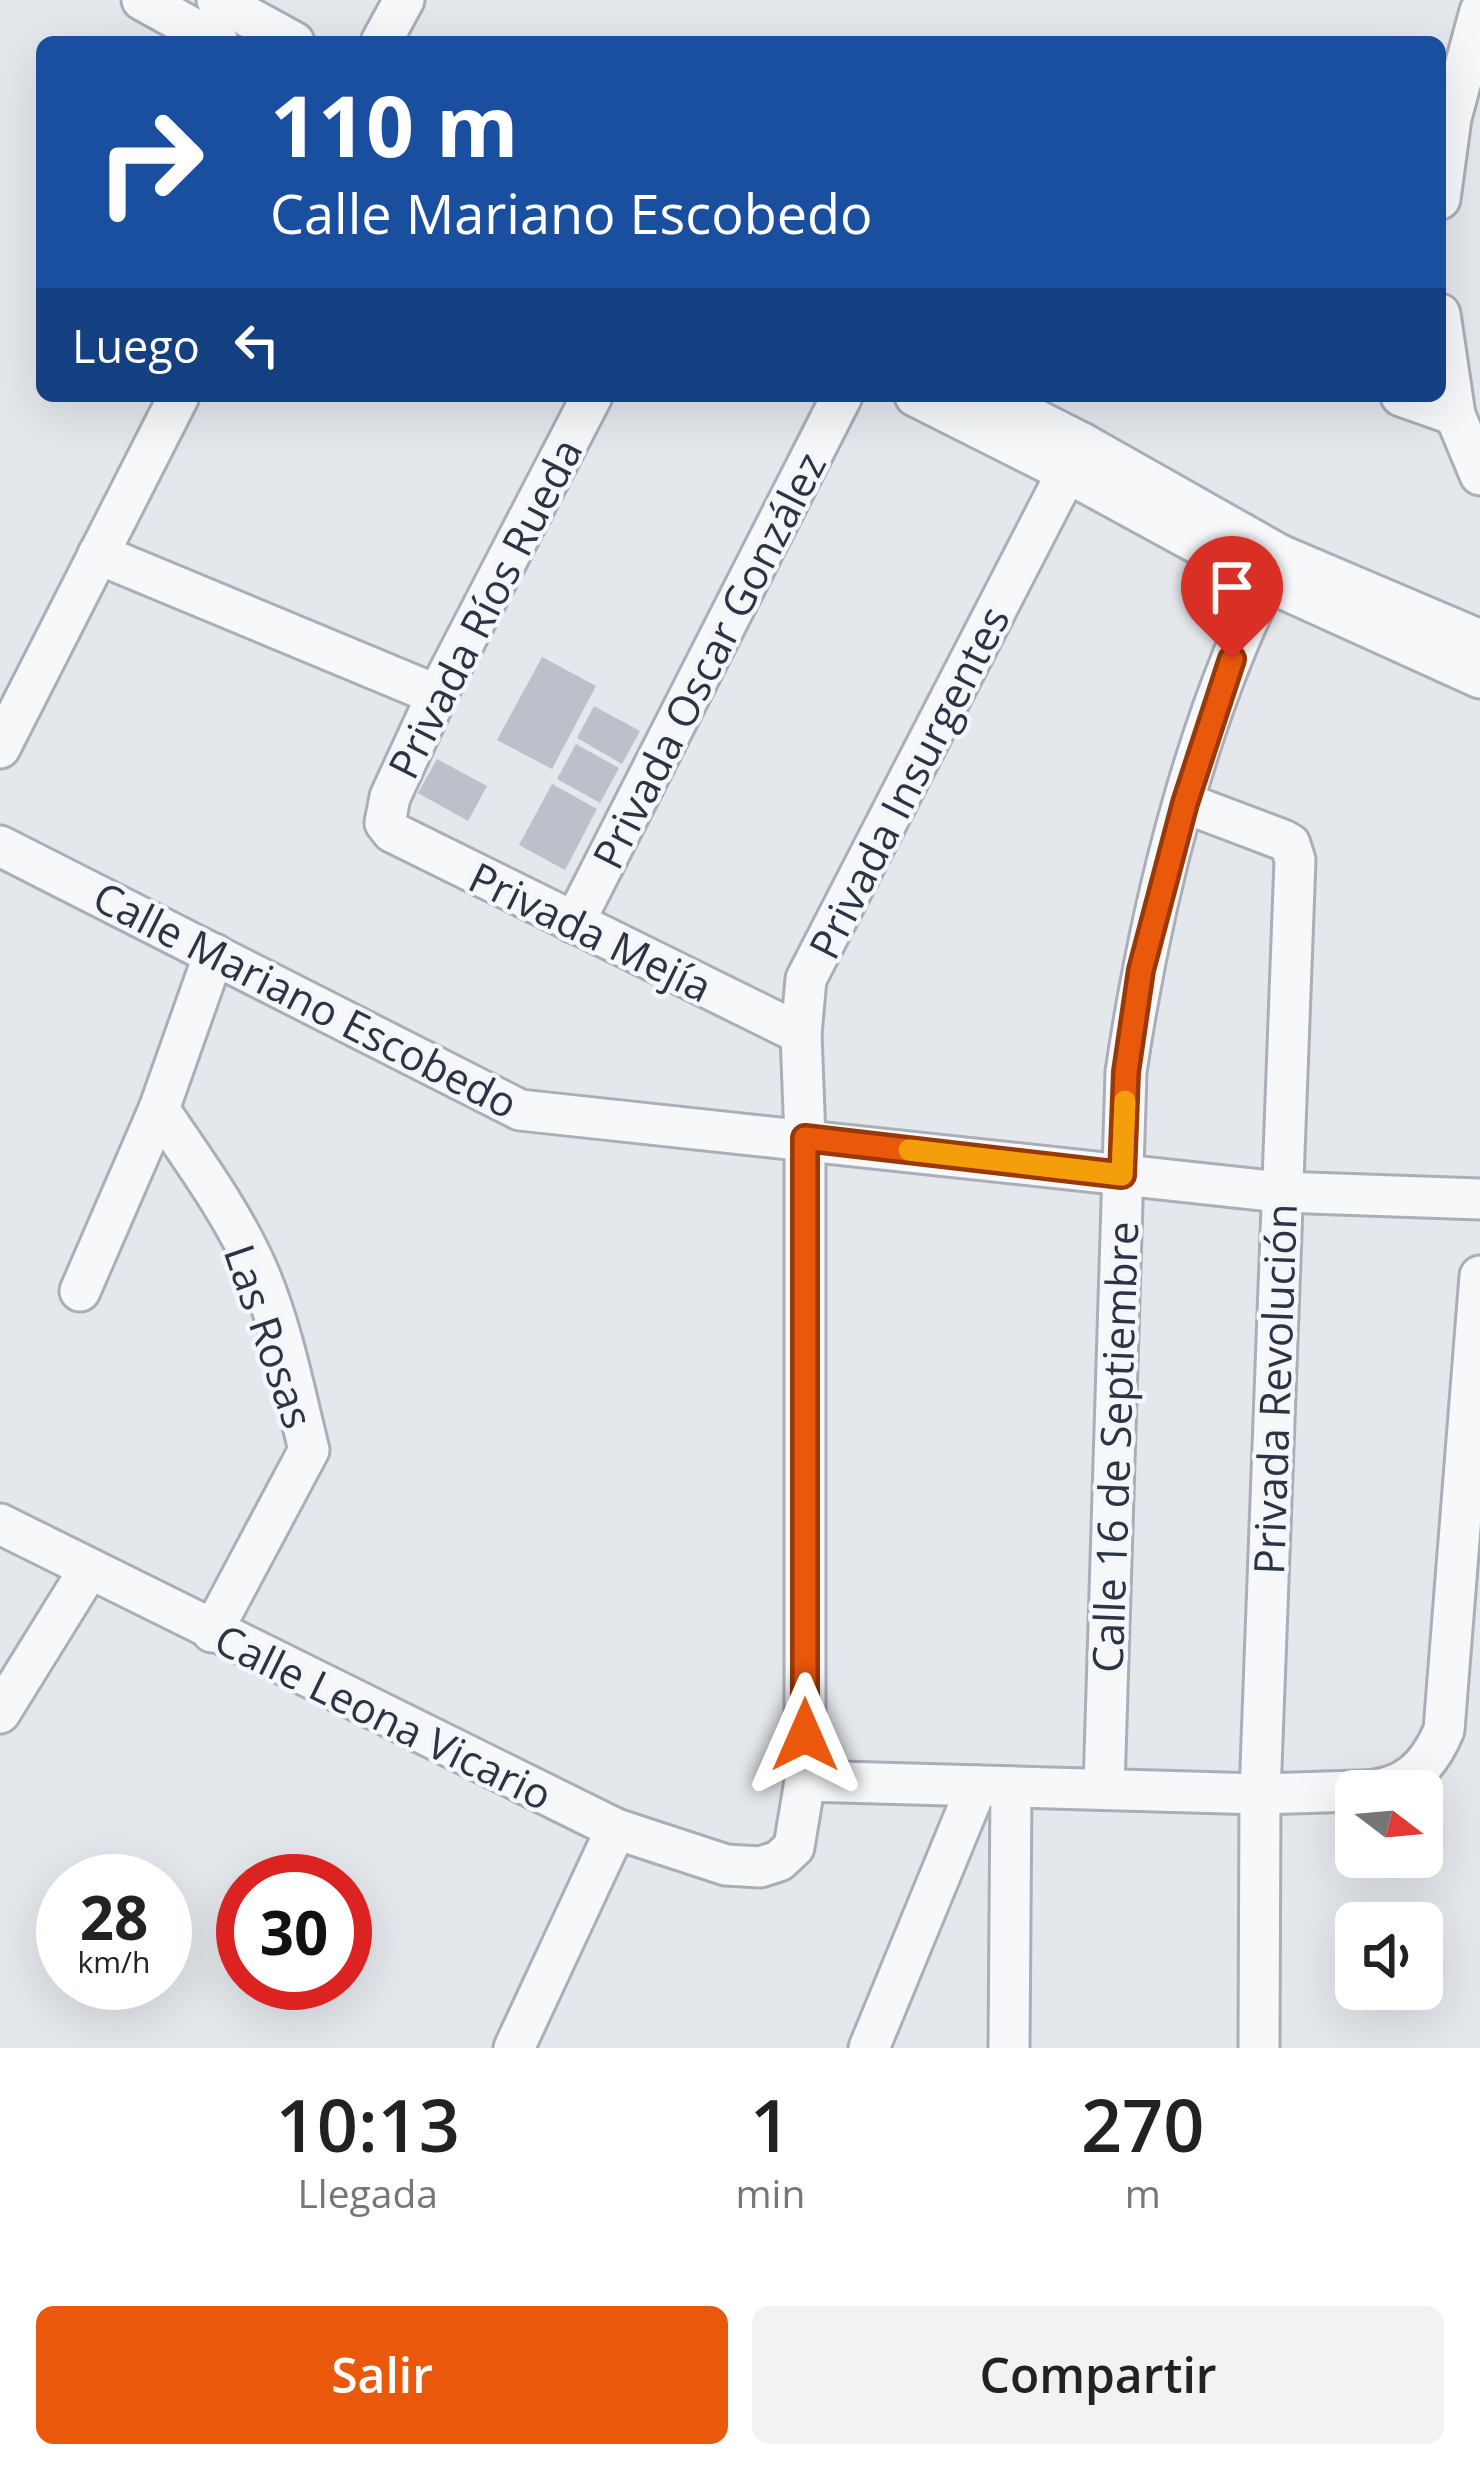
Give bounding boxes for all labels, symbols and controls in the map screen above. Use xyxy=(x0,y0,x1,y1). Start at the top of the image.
text: 110 m xyxy=(270,67,518,182)
icon: right xyxy=(72,84,228,240)
text: Calle Mariano Escobedo xyxy=(270,176,873,250)
icon: left xyxy=(224,312,290,378)
text: Luego xyxy=(72,315,200,376)
street label: Privada Ríos Rueda xyxy=(374,428,594,788)
street label: Privada Oscar González xyxy=(578,442,838,878)
pin xyxy=(1181,536,1283,659)
icon: arrive xyxy=(1199,554,1265,620)
street label: Privada Insurgentes xyxy=(794,596,1022,968)
street label: Privada Mejía xyxy=(460,848,722,1014)
street label: Calle Mariano Escobedo xyxy=(84,867,528,1131)
street label: Privada Revolución xyxy=(1239,1203,1309,1575)
street label: Calle 16 de Septiembre xyxy=(1078,1220,1150,1674)
street label: Las Rosas xyxy=(212,1237,328,1435)
street label: Calle Leona Vicario xyxy=(206,1610,562,1822)
position arrow xyxy=(742,1672,868,1798)
north arrow xyxy=(1335,1770,1443,1878)
map controls xyxy=(1335,1770,1443,2010)
speed limit sign: 30 xyxy=(216,1854,372,2010)
text: 28 xyxy=(80,1876,148,1958)
button: sound xyxy=(1335,1902,1443,2010)
text: km/h xyxy=(78,1941,150,1982)
text: 10:13 xyxy=(276,2075,460,2173)
text: 1 xyxy=(750,2075,791,2173)
text: 270 xyxy=(1081,2075,1204,2173)
text: Llegada xyxy=(298,2166,438,2219)
text: min xyxy=(736,2166,805,2219)
text: m xyxy=(1125,2166,1161,2219)
button: Salir xyxy=(36,2306,728,2444)
button: Compartir xyxy=(752,2306,1444,2444)

